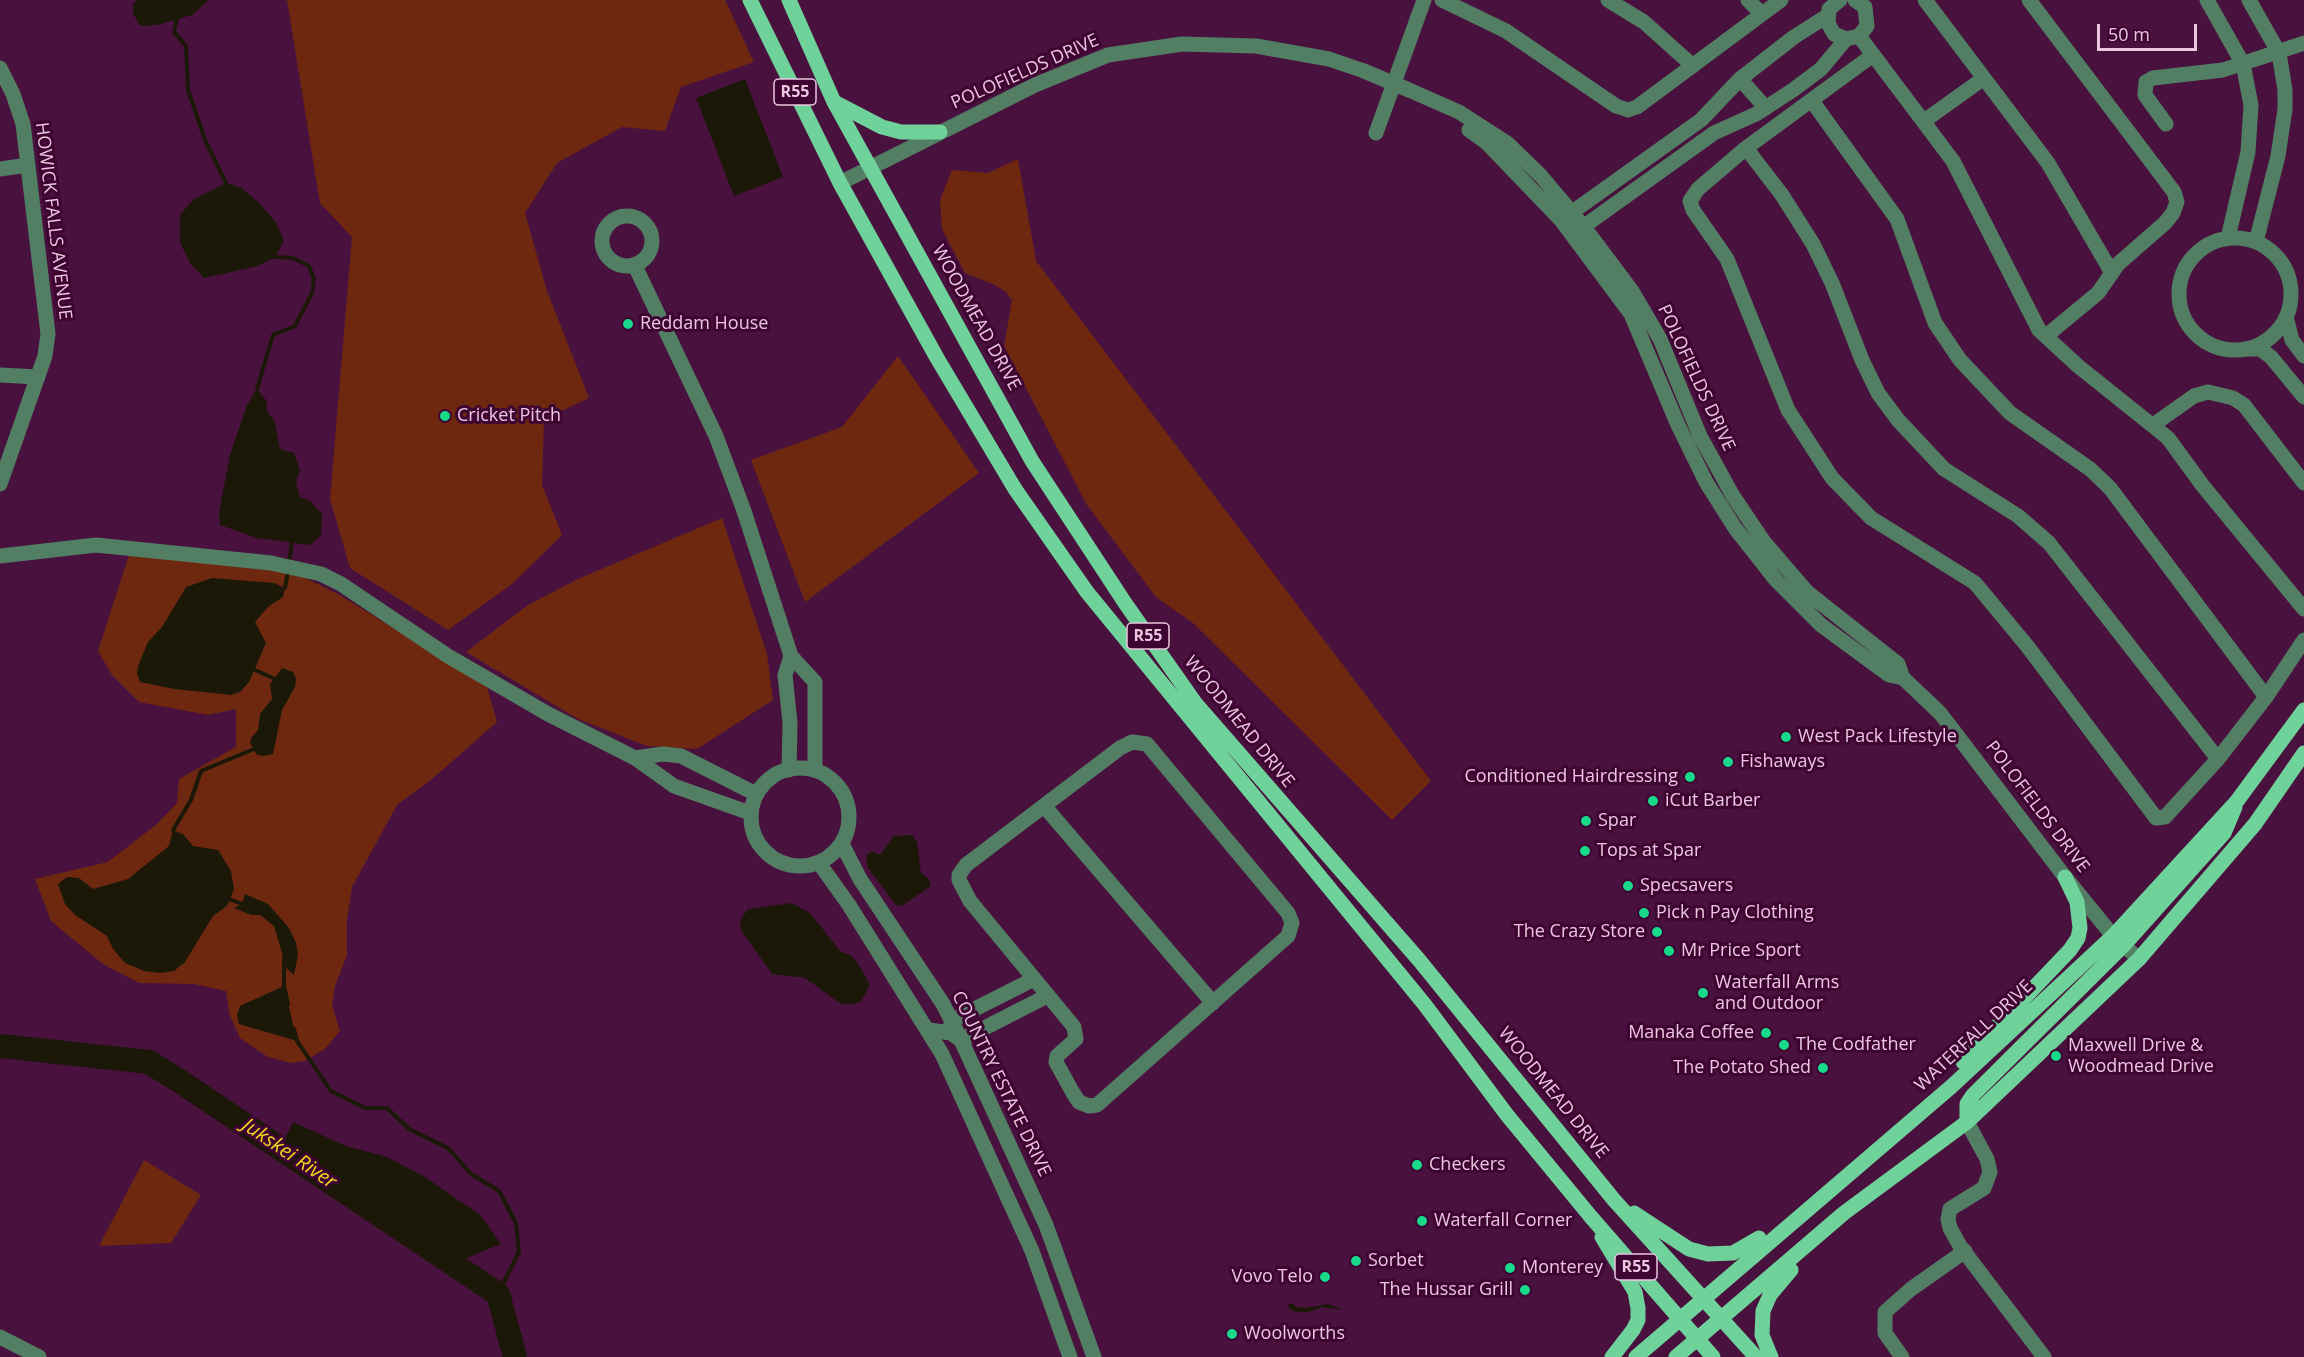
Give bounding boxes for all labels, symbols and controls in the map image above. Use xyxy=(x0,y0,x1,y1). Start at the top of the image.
scale bar xyxy=(2100,12,2200,50)
text: 50 m xyxy=(2108,22,2150,46)
street label: POLOFIELDS DRIVE xyxy=(948,30,1102,114)
road number: R55 xyxy=(774,79,816,105)
street label: HOWICK FALLS AVENUE xyxy=(30,121,76,321)
street label: WOODMEAD DRIVE xyxy=(927,242,1025,394)
street label: POLOFIELDS DRIVE xyxy=(1653,301,1739,455)
place label: Reddam House xyxy=(640,313,768,335)
marker: Reddam House xyxy=(621,317,635,331)
place label: Cricket Pitch xyxy=(457,405,561,427)
marker: Cricket Pitch xyxy=(438,409,452,423)
road number: R55 xyxy=(1127,623,1169,649)
street label: WOODMEAD DRIVE xyxy=(1179,652,1299,792)
place label: West Pack Lifestyle xyxy=(1798,726,1957,748)
marker: West Pack Lifestyle xyxy=(1779,730,1793,744)
street label: POLOFIELDS DRIVE xyxy=(1980,737,2094,877)
place label: Fishaways xyxy=(1740,751,1825,773)
marker: Fishaways xyxy=(1721,755,1735,769)
place label: Conditioned Hairdressing xyxy=(1464,766,1678,788)
marker: Conditioned Hairdressing xyxy=(1683,770,1697,784)
place label: iCut Barber xyxy=(1665,790,1760,812)
marker: iCut Barber xyxy=(1646,794,1660,808)
place label: Spar xyxy=(1598,810,1636,832)
marker: Spar xyxy=(1579,814,1593,828)
place label: Tops at Spar xyxy=(1597,840,1701,862)
marker: Tops at Spar xyxy=(1578,844,1592,858)
place label: Specsavers xyxy=(1640,875,1733,897)
marker: Specsavers xyxy=(1621,879,1635,893)
place label: Pick n Pay Clothing xyxy=(1656,902,1814,924)
marker: Pick n Pay Clothing xyxy=(1637,906,1651,920)
place label: The Crazy Store xyxy=(1514,921,1645,943)
marker: The Crazy Store xyxy=(1650,925,1664,939)
place label: Mr Price Sport xyxy=(1681,940,1801,962)
marker: Mr Price Sport xyxy=(1662,944,1676,958)
place label: Waterfall Arms and Outdoor xyxy=(1715,972,1839,1014)
street label: WATERFALL DRIVE xyxy=(1911,976,2037,1096)
marker: Waterfall Arms and Outdoor xyxy=(1696,986,1710,1000)
street label: COUNTRY ESTATE DRIVE xyxy=(947,988,1055,1180)
place label: Manaka Coffee xyxy=(1628,1022,1754,1044)
street label: WOODMEAD DRIVE xyxy=(1493,1023,1613,1163)
marker: Manaka Coffee xyxy=(1759,1026,1773,1040)
place label: The Codfather xyxy=(1796,1034,1916,1056)
place label: Maxwell Drive & Woodmead Drive xyxy=(2068,1035,2214,1078)
marker: The Codfather xyxy=(1777,1038,1791,1052)
marker: Maxwell Drive & Woodmead Drive xyxy=(2049,1049,2063,1063)
place label: The Potato Shed xyxy=(1673,1057,1811,1079)
marker: The Potato Shed xyxy=(1816,1061,1830,1075)
water label: Jukskei River xyxy=(237,1114,341,1194)
place label: Checkers xyxy=(1429,1154,1506,1176)
marker: Checkers xyxy=(1410,1158,1424,1172)
place label: Waterfall Corner xyxy=(1434,1210,1572,1232)
marker: Waterfall Corner xyxy=(1415,1214,1429,1228)
place label: Sorbet xyxy=(1368,1250,1424,1272)
marker: Sorbet xyxy=(1349,1254,1363,1268)
road number: R55 xyxy=(1615,1254,1657,1280)
place label: Monterey xyxy=(1522,1257,1603,1279)
marker: Monterey xyxy=(1503,1261,1517,1275)
place label: Vovo Telo xyxy=(1232,1266,1313,1288)
marker: Vovo Telo xyxy=(1318,1270,1332,1284)
place label: The Hussar Grill xyxy=(1380,1279,1513,1301)
marker: The Hussar Grill xyxy=(1518,1283,1532,1297)
place label: Woolworths xyxy=(1244,1323,1345,1345)
marker: Woolworths xyxy=(1225,1327,1239,1341)

